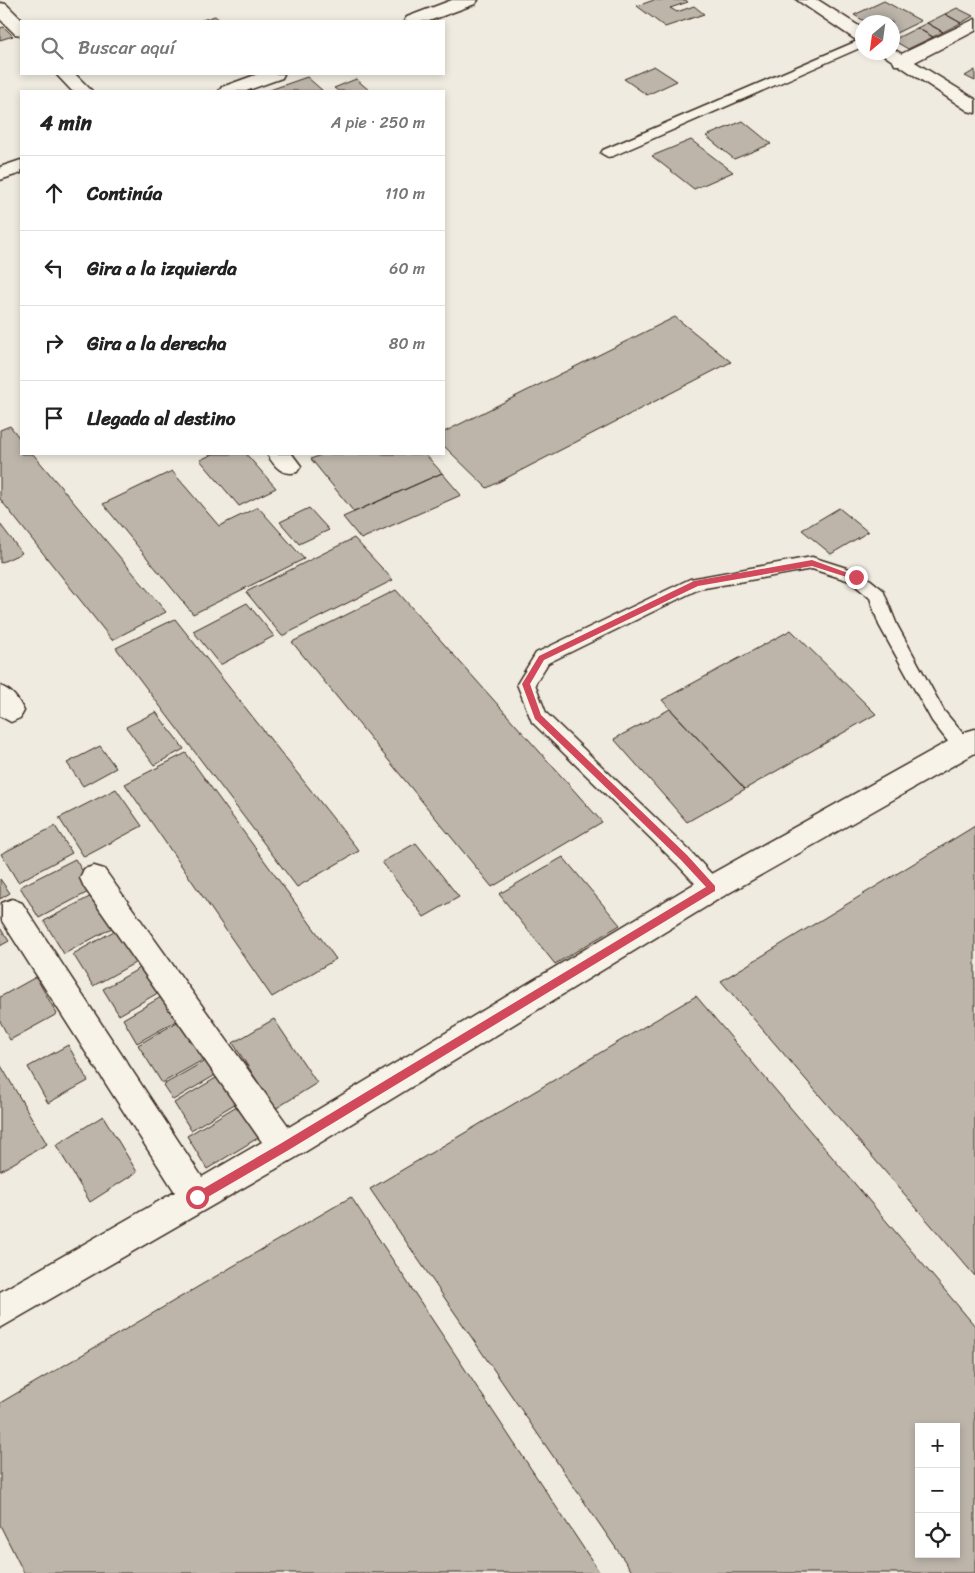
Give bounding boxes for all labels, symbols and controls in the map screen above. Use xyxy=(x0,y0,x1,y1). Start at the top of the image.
north arrow xyxy=(855,15,900,60)
search box xyxy=(20,20,445,75)
text: Buscar aquí xyxy=(78,31,175,64)
icon: search xyxy=(38,34,66,62)
text: 4 min xyxy=(40,104,92,142)
text: A pie · 250 m xyxy=(331,108,425,137)
text: Continúa xyxy=(87,177,162,210)
icon: ahead xyxy=(40,179,68,207)
text: 110 m xyxy=(385,179,425,208)
text: Gira a la izquierda xyxy=(87,252,237,285)
icon: left xyxy=(40,254,68,282)
text: 60 m xyxy=(389,254,425,283)
text: Gira a la derecha xyxy=(87,327,226,360)
icon: right xyxy=(40,329,68,357)
text: 80 m xyxy=(389,329,425,358)
text: Llegada al destino xyxy=(87,402,236,435)
icon: arrive xyxy=(40,404,68,432)
route end xyxy=(845,566,868,589)
route start xyxy=(186,1186,209,1209)
map controls xyxy=(915,1423,960,1558)
button: + xyxy=(915,1423,960,1468)
button: − xyxy=(915,1468,960,1513)
button: locate xyxy=(915,1513,960,1558)

